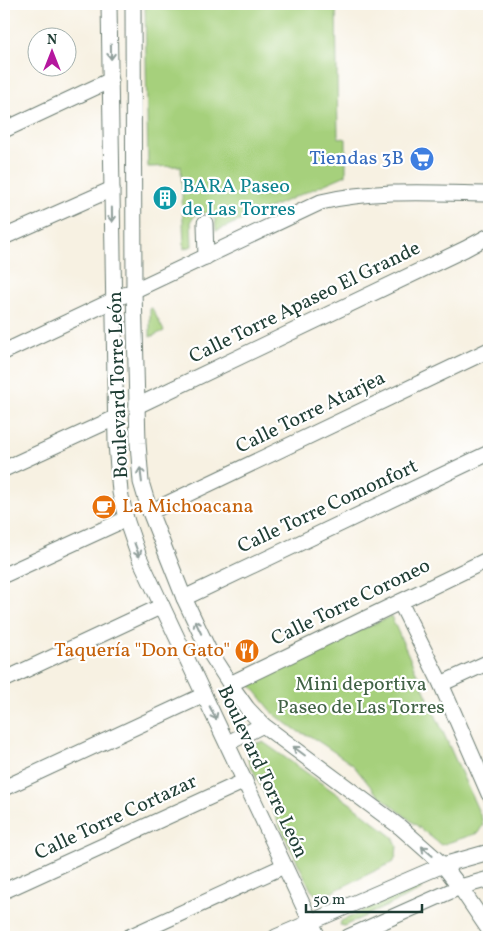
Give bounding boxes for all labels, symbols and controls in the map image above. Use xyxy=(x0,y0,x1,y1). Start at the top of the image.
north arrow xyxy=(28,28,78,78)
text: N xyxy=(47,31,57,50)
one-way arrow xyxy=(106,44,115,60)
place label: Tiendas 3B xyxy=(309,145,404,173)
supermarket icon: Tiendas 3B xyxy=(409,146,435,172)
place label: BARA Paseo de Las Torres xyxy=(182,173,296,224)
building icon: BARA Paseo de Las Torres xyxy=(152,185,178,211)
one-way arrow xyxy=(108,207,117,223)
street label: Calle Torre Apaseo El Grande xyxy=(185,235,425,371)
street label: Boulevard Torre León xyxy=(102,291,136,479)
street label: Calle Torre Atarjea xyxy=(231,365,391,461)
street label: Calle Torre Comonfort xyxy=(233,453,423,561)
one-way arrow xyxy=(136,468,146,484)
place label: La Michoacana xyxy=(122,493,254,521)
cafe icon: La Michoacana xyxy=(91,494,117,520)
one-way arrow xyxy=(133,541,142,557)
street label: Calle Torre Coroneo xyxy=(267,552,435,654)
one-way arrow xyxy=(193,620,202,635)
place label: Taquería "Don Gato" xyxy=(54,637,230,665)
restaurant icon: Taquería "Don Gato" xyxy=(234,638,260,664)
park label: Mini deportiva Paseo de Las Torres xyxy=(277,671,445,722)
street label: Boulevard Torre León xyxy=(210,681,314,863)
one-way arrow xyxy=(209,705,218,720)
one-way arrow xyxy=(293,746,306,757)
street label: Calle Torre Cortazar xyxy=(30,768,202,868)
one-way arrow xyxy=(421,846,434,857)
scale bar xyxy=(306,881,422,913)
text: 50 m xyxy=(313,890,345,911)

